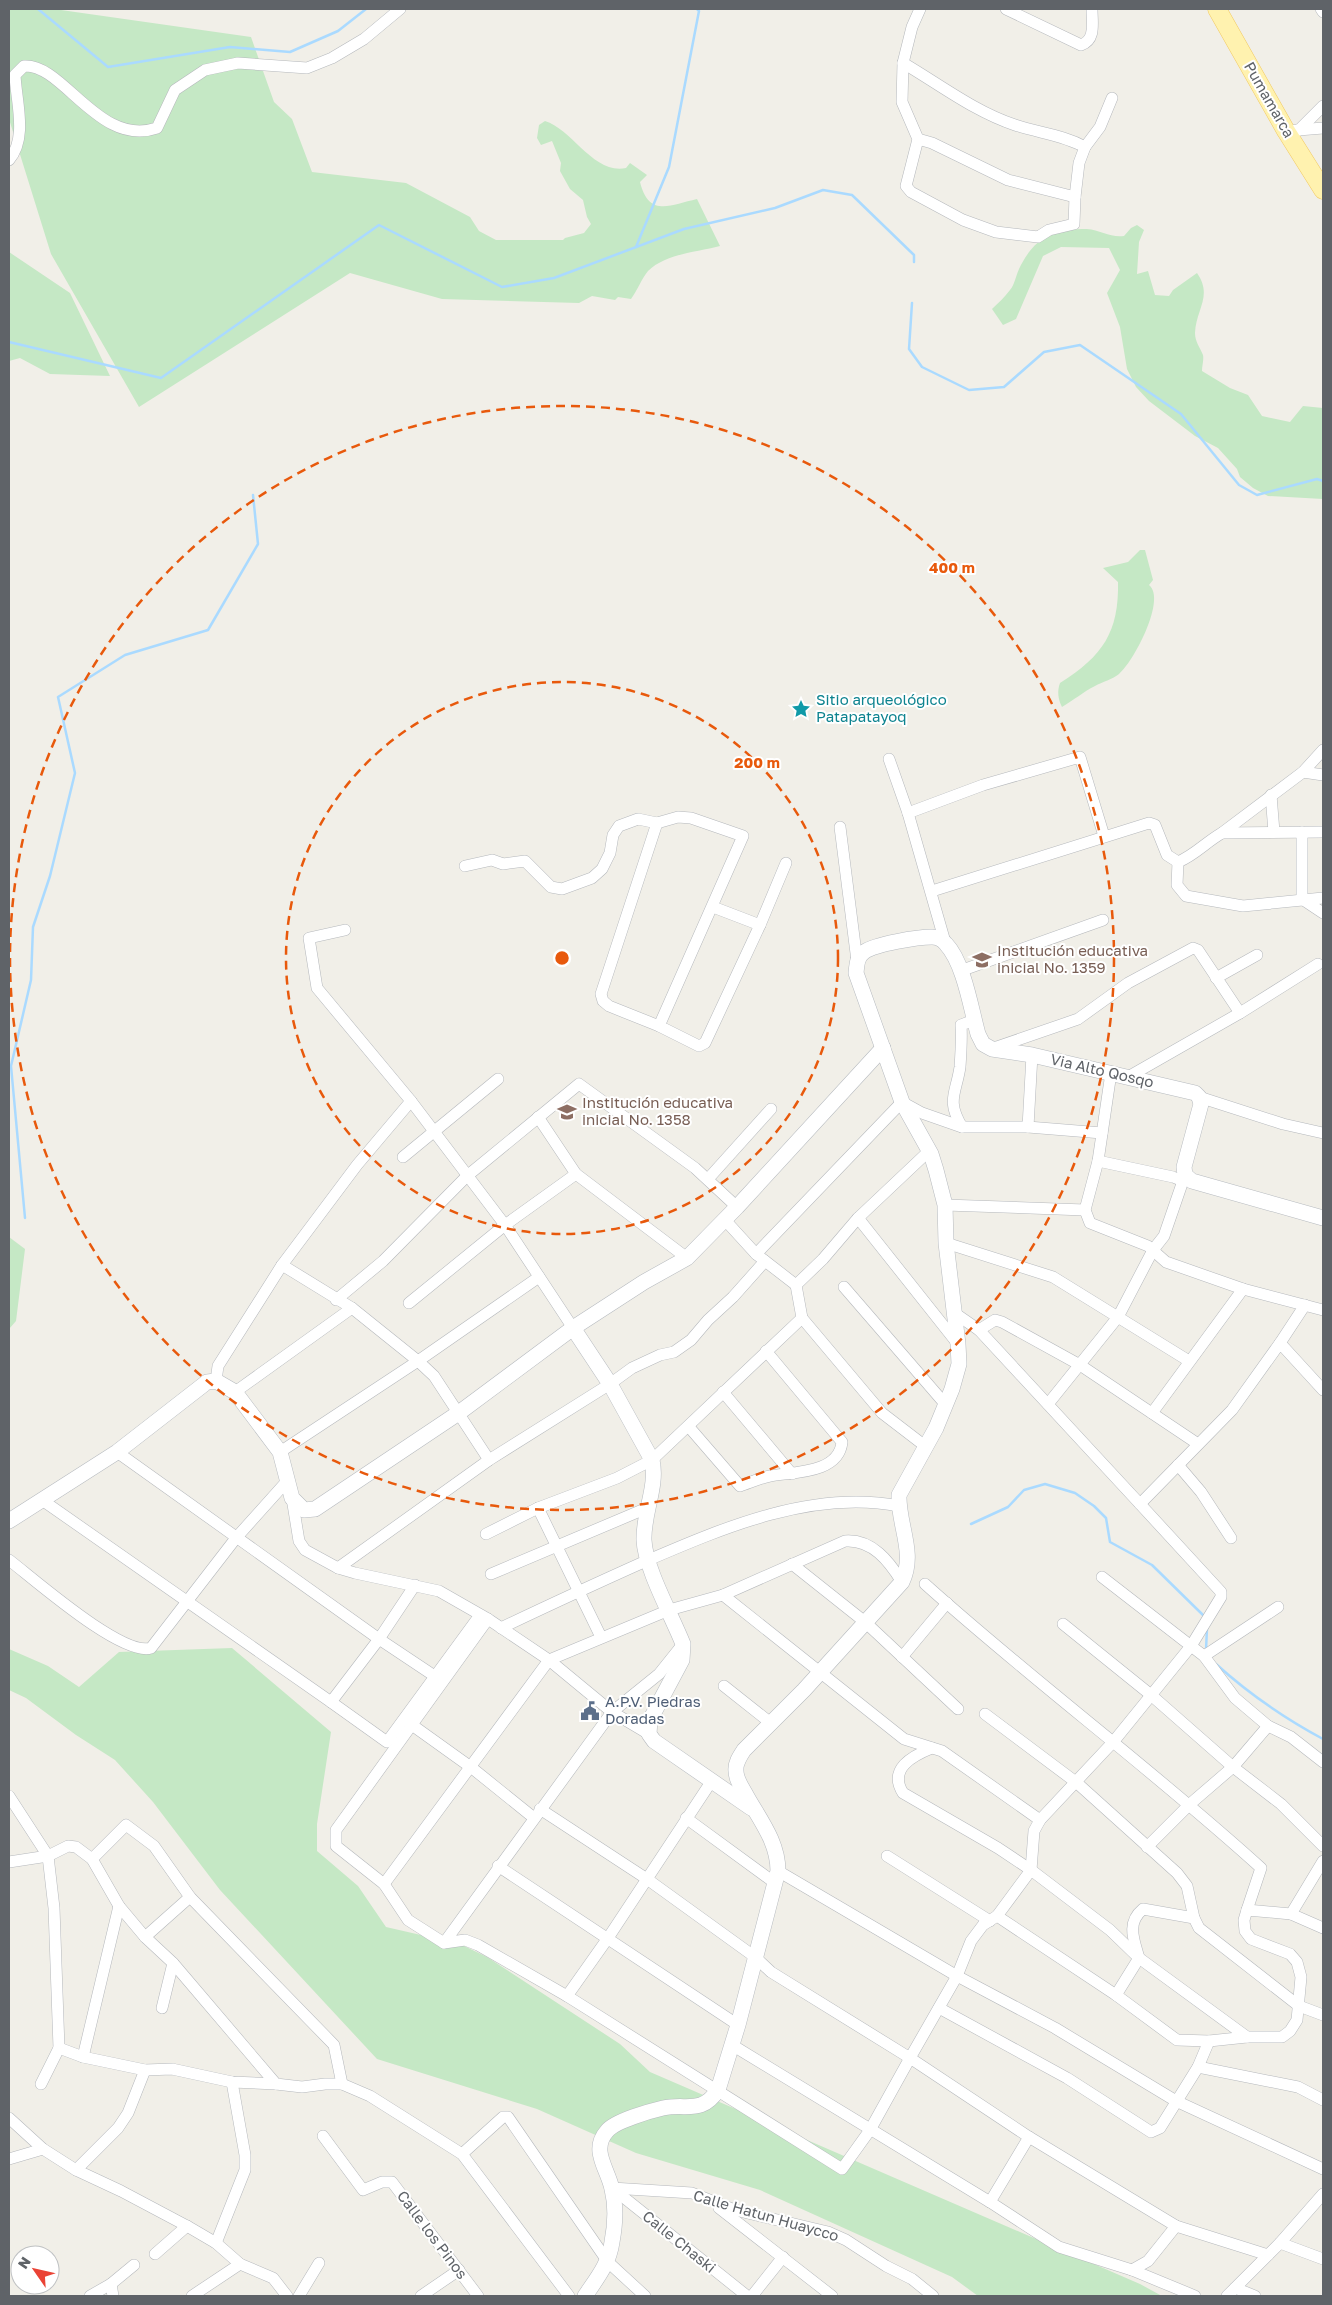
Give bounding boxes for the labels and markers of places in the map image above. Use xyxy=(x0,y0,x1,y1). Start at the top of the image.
place label: Sitio arqueológico Patapatayoq xyxy=(816,690,947,725)
place icon: Sitio arqueológico Patapatayoq xyxy=(790,698,812,720)
place label: Institución educativa inicial No. 1359 xyxy=(997,941,1148,976)
centre of rings xyxy=(553,949,571,967)
school or university icon: Institución educativa inicial No. 1359 xyxy=(971,949,993,971)
place label: Institución educativa inicial No. 1358 xyxy=(582,1093,733,1128)
school or university icon: Institución educativa inicial No. 1358 xyxy=(556,1101,578,1123)
place label: A.P.V. Piedras Doradas xyxy=(605,1692,701,1727)
public building icon: A.P.V. Piedras Doradas xyxy=(579,1700,601,1722)

